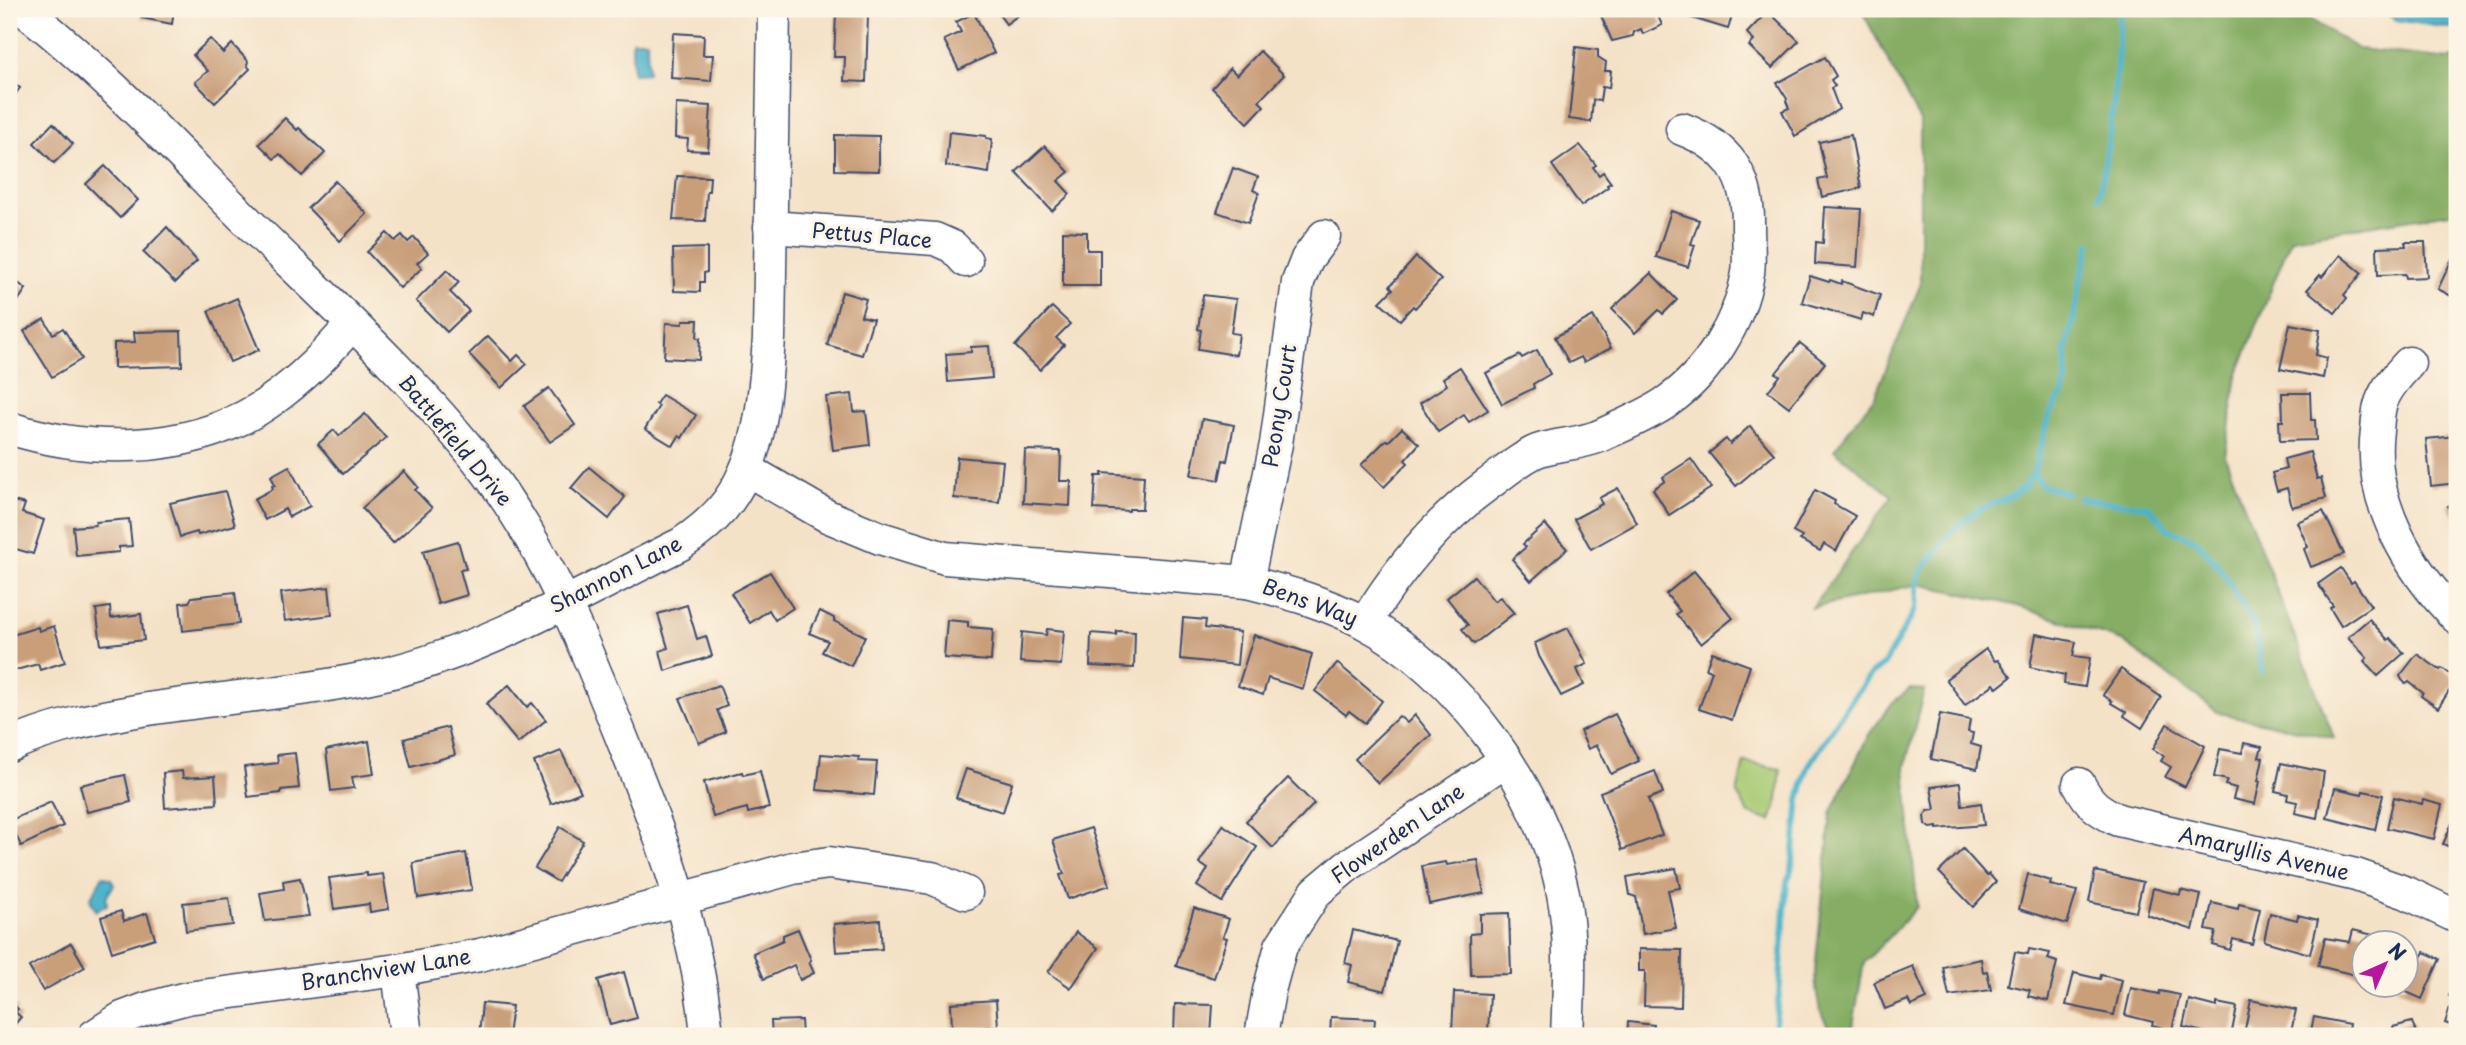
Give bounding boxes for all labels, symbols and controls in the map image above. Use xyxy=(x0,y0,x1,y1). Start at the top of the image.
street label: Pettus Place xyxy=(811,213,934,255)
street label: Peony Court xyxy=(1253,342,1304,469)
street label: Battlefield Drive xyxy=(392,367,521,512)
street label: Shannon Lane xyxy=(543,526,687,620)
street label: Bens Way xyxy=(1258,569,1363,633)
street label: Flowerden Lane xyxy=(1323,774,1470,890)
street label: Amaryllis Avenue xyxy=(2176,817,2353,887)
north arrow xyxy=(2350,930,2420,1000)
text: N xyxy=(2383,936,2413,966)
street label: Branchview Lane xyxy=(298,939,473,997)

